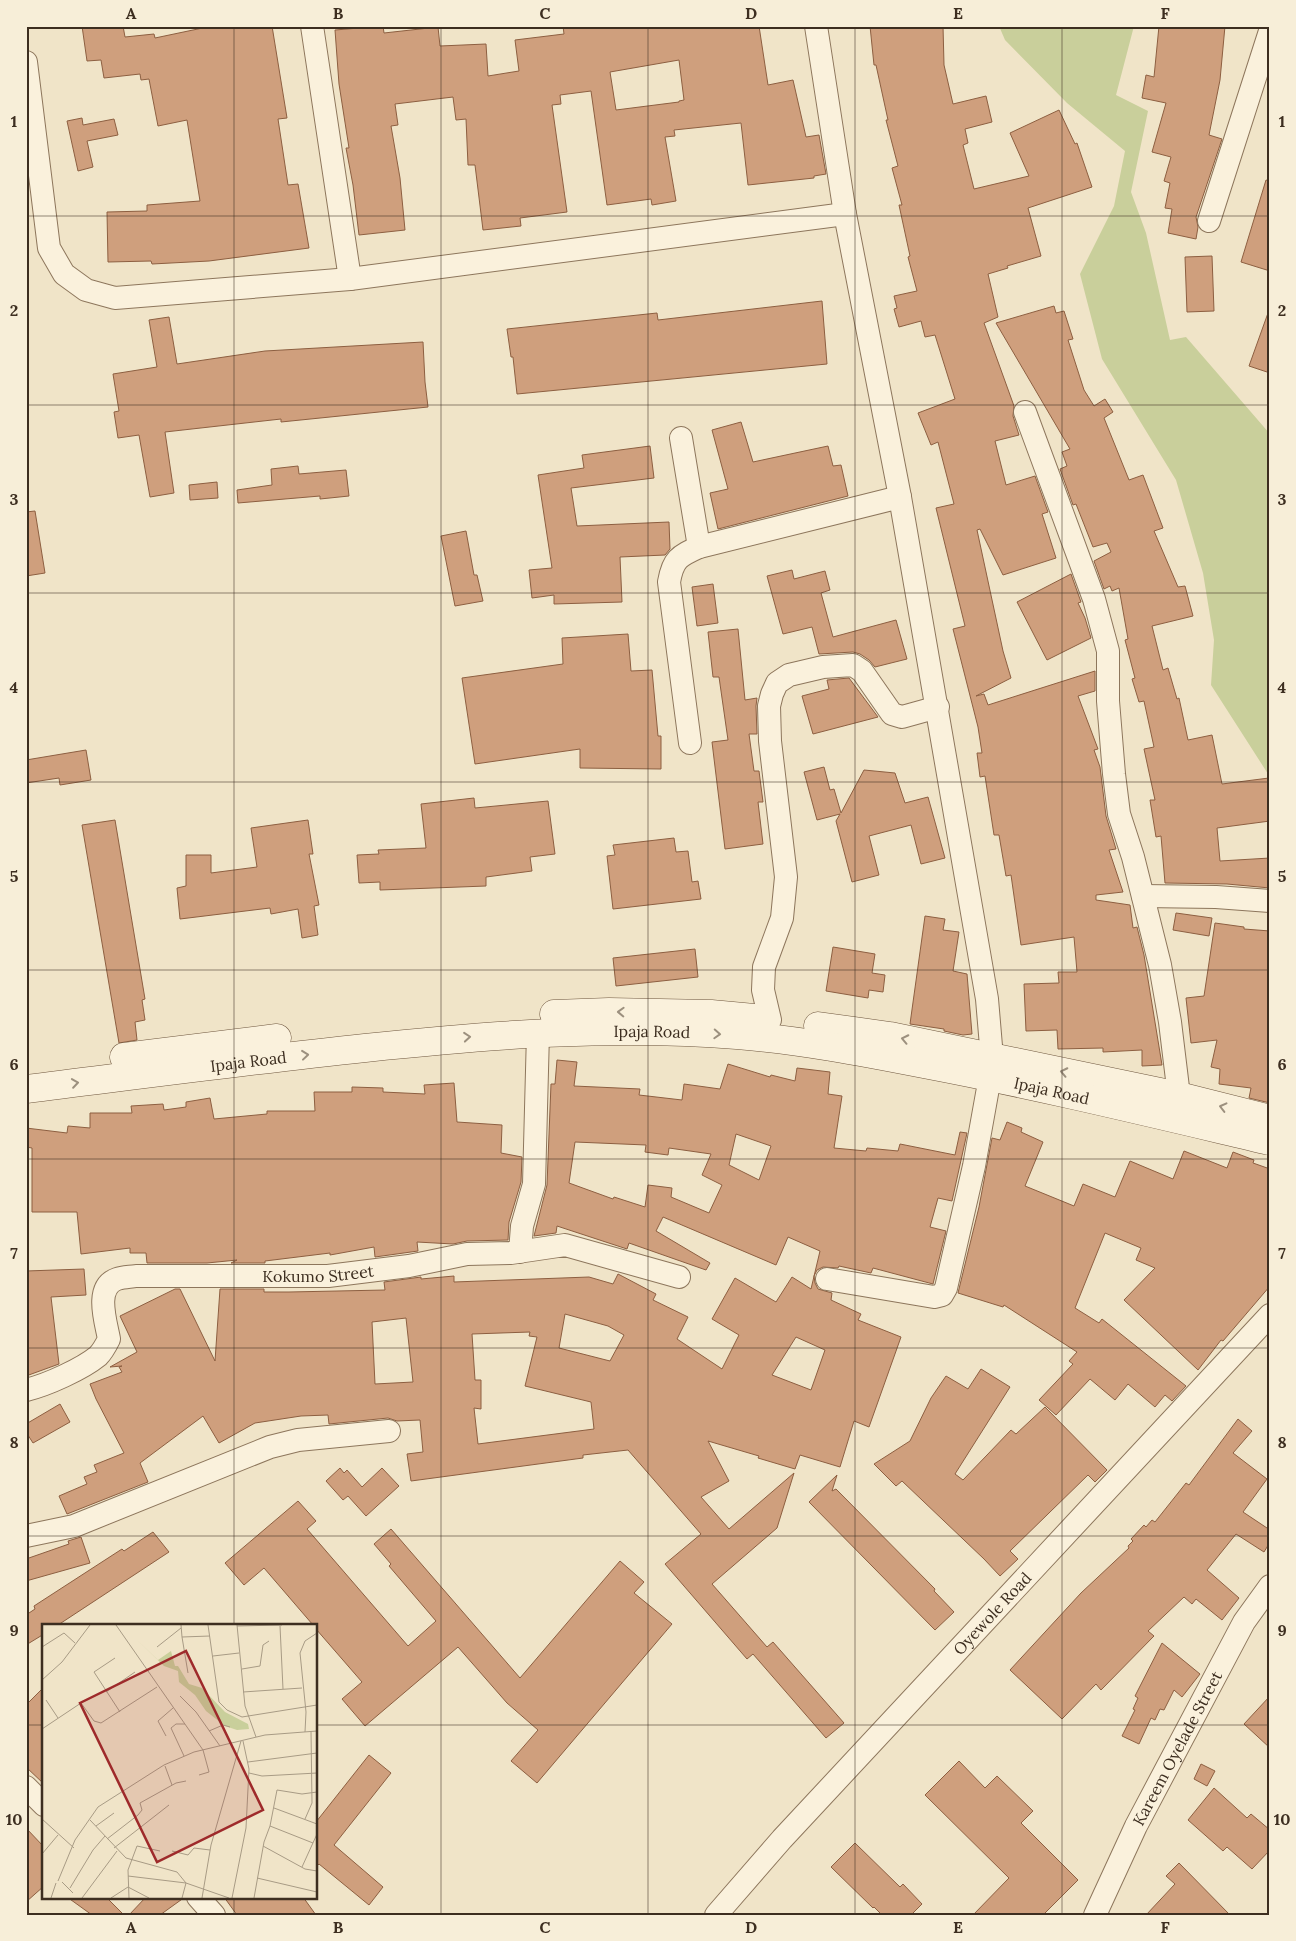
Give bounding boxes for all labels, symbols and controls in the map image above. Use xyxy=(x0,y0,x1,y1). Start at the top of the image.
text: A xyxy=(126,3,137,23)
text: B xyxy=(333,3,344,23)
text: C xyxy=(539,3,551,23)
text: D xyxy=(745,3,757,23)
text: E xyxy=(953,3,963,23)
text: F xyxy=(1160,3,1170,23)
text: 1 xyxy=(11,111,17,131)
text: 1 xyxy=(1279,111,1285,131)
text: 2 xyxy=(10,300,18,320)
text: 2 xyxy=(1278,300,1286,320)
text: 3 xyxy=(10,489,19,509)
text: 3 xyxy=(1278,489,1287,509)
text: 4 xyxy=(10,677,19,697)
text: 4 xyxy=(1278,677,1287,697)
text: 5 xyxy=(10,866,19,886)
text: 5 xyxy=(1278,866,1287,886)
one-way arrow xyxy=(617,1007,625,1017)
street label: Ipaja Road xyxy=(613,1021,691,1042)
one-way arrow xyxy=(713,1028,721,1039)
one-way arrow xyxy=(463,1032,471,1043)
one-way arrow xyxy=(900,1035,909,1045)
street label: Ipaja Road xyxy=(209,1047,288,1076)
one-way arrow xyxy=(302,1050,310,1061)
text: 6 xyxy=(9,1054,19,1074)
text: 6 xyxy=(1277,1054,1287,1074)
one-way arrow xyxy=(1059,1068,1068,1078)
street label: Ipaja Road xyxy=(1012,1072,1092,1109)
one-way arrow xyxy=(71,1078,79,1089)
one-way arrow xyxy=(1218,1102,1227,1113)
text: 7 xyxy=(10,1243,18,1263)
text: 7 xyxy=(1278,1243,1286,1263)
street label: Kokumo Street xyxy=(262,1260,376,1286)
text: 8 xyxy=(9,1432,19,1452)
text: 8 xyxy=(1277,1432,1287,1452)
street label: Oyewole Road xyxy=(949,1567,1036,1659)
text: 9 xyxy=(9,1620,19,1640)
text: 9 xyxy=(1277,1620,1287,1640)
inset map xyxy=(42,1624,318,1898)
street label: Kareem Oyelade Street xyxy=(1128,1667,1227,1829)
text: 10 xyxy=(6,1809,22,1829)
text: 10 xyxy=(1274,1809,1290,1829)
text: A xyxy=(126,1917,137,1937)
text: B xyxy=(333,1917,344,1937)
text: C xyxy=(539,1917,551,1937)
text: D xyxy=(745,1917,757,1937)
text: E xyxy=(953,1917,963,1937)
text: F xyxy=(1160,1917,1170,1937)

